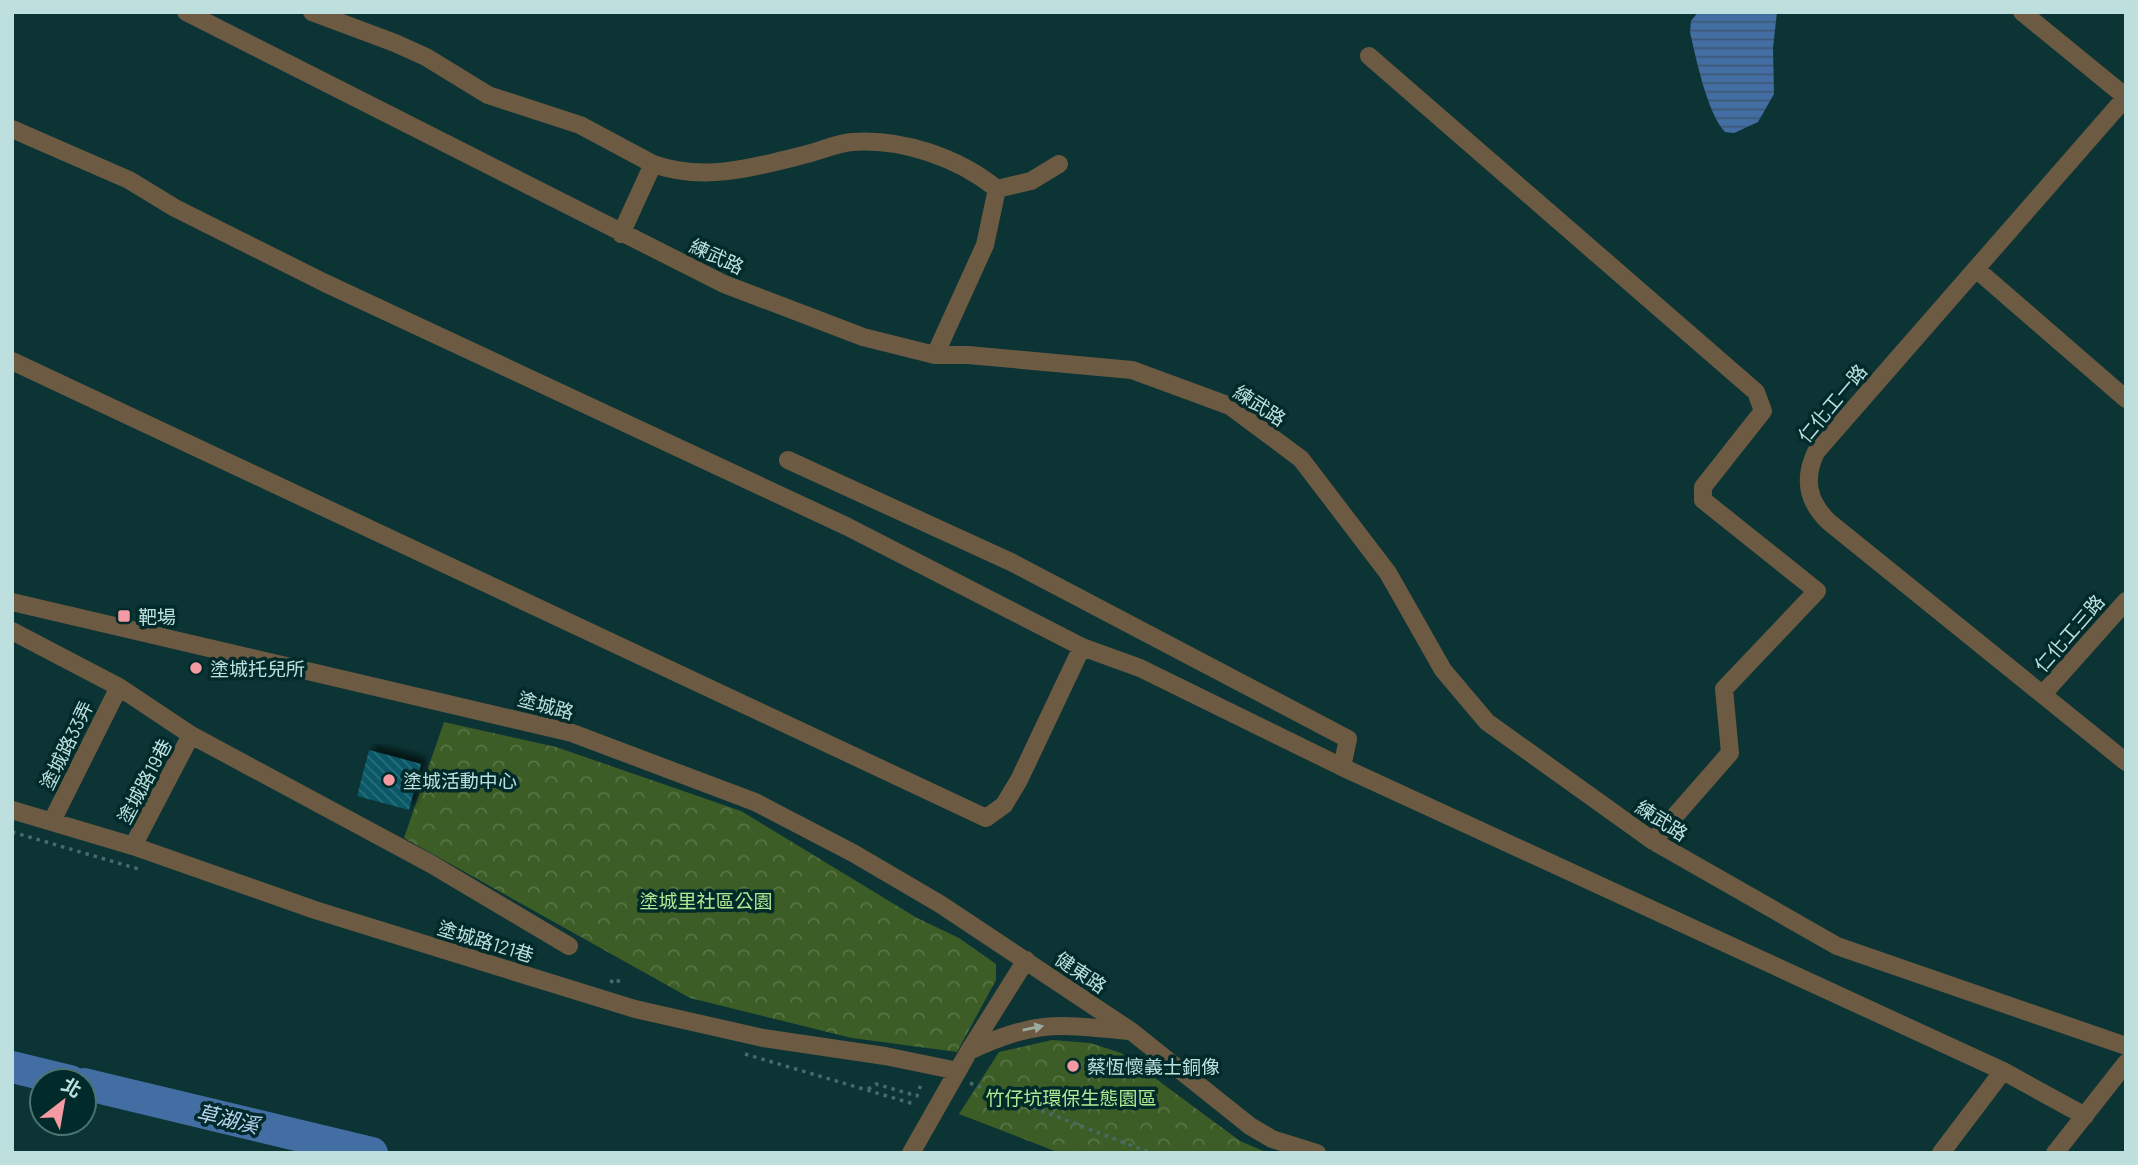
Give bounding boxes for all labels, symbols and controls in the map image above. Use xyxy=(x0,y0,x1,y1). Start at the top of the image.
street label: 練武路 xyxy=(686,234,748,278)
street label: 仁化工一路 xyxy=(1793,359,1871,447)
street label: 練武路 xyxy=(1230,380,1290,430)
street label: 仁化工三路 xyxy=(2029,590,2109,676)
place label: 靶場 xyxy=(138,605,176,628)
marker: 靶場 xyxy=(116,608,132,624)
place label: 塗城托兒所 xyxy=(210,657,305,680)
marker: 塗城托兒所 xyxy=(188,660,204,676)
street label: 塗城路 xyxy=(515,687,577,723)
street label: 塗城路33弄 xyxy=(35,697,97,793)
street label: 塗城路19巷 xyxy=(112,735,176,827)
place label: 塗城活動中心 xyxy=(403,769,517,792)
marker: 塗城活動中心 xyxy=(381,772,397,788)
street label: 練武路 xyxy=(1632,795,1692,845)
park label: 塗城里社區公園 xyxy=(639,889,773,912)
street label: 塗城路121巷 xyxy=(435,915,537,967)
street label: 健東路 xyxy=(1051,947,1111,997)
one-way arrow xyxy=(1022,1022,1044,1033)
place label: 蔡恆懷義士銅像 xyxy=(1087,1055,1220,1078)
marker: 蔡恆懷義士銅像 xyxy=(1065,1058,1081,1074)
north arrow xyxy=(28,1067,98,1137)
text: 北 xyxy=(58,1072,86,1102)
park label: 竹仔坑環保生態園區 xyxy=(985,1086,1157,1109)
water label: 草湖溪 xyxy=(194,1099,264,1138)

